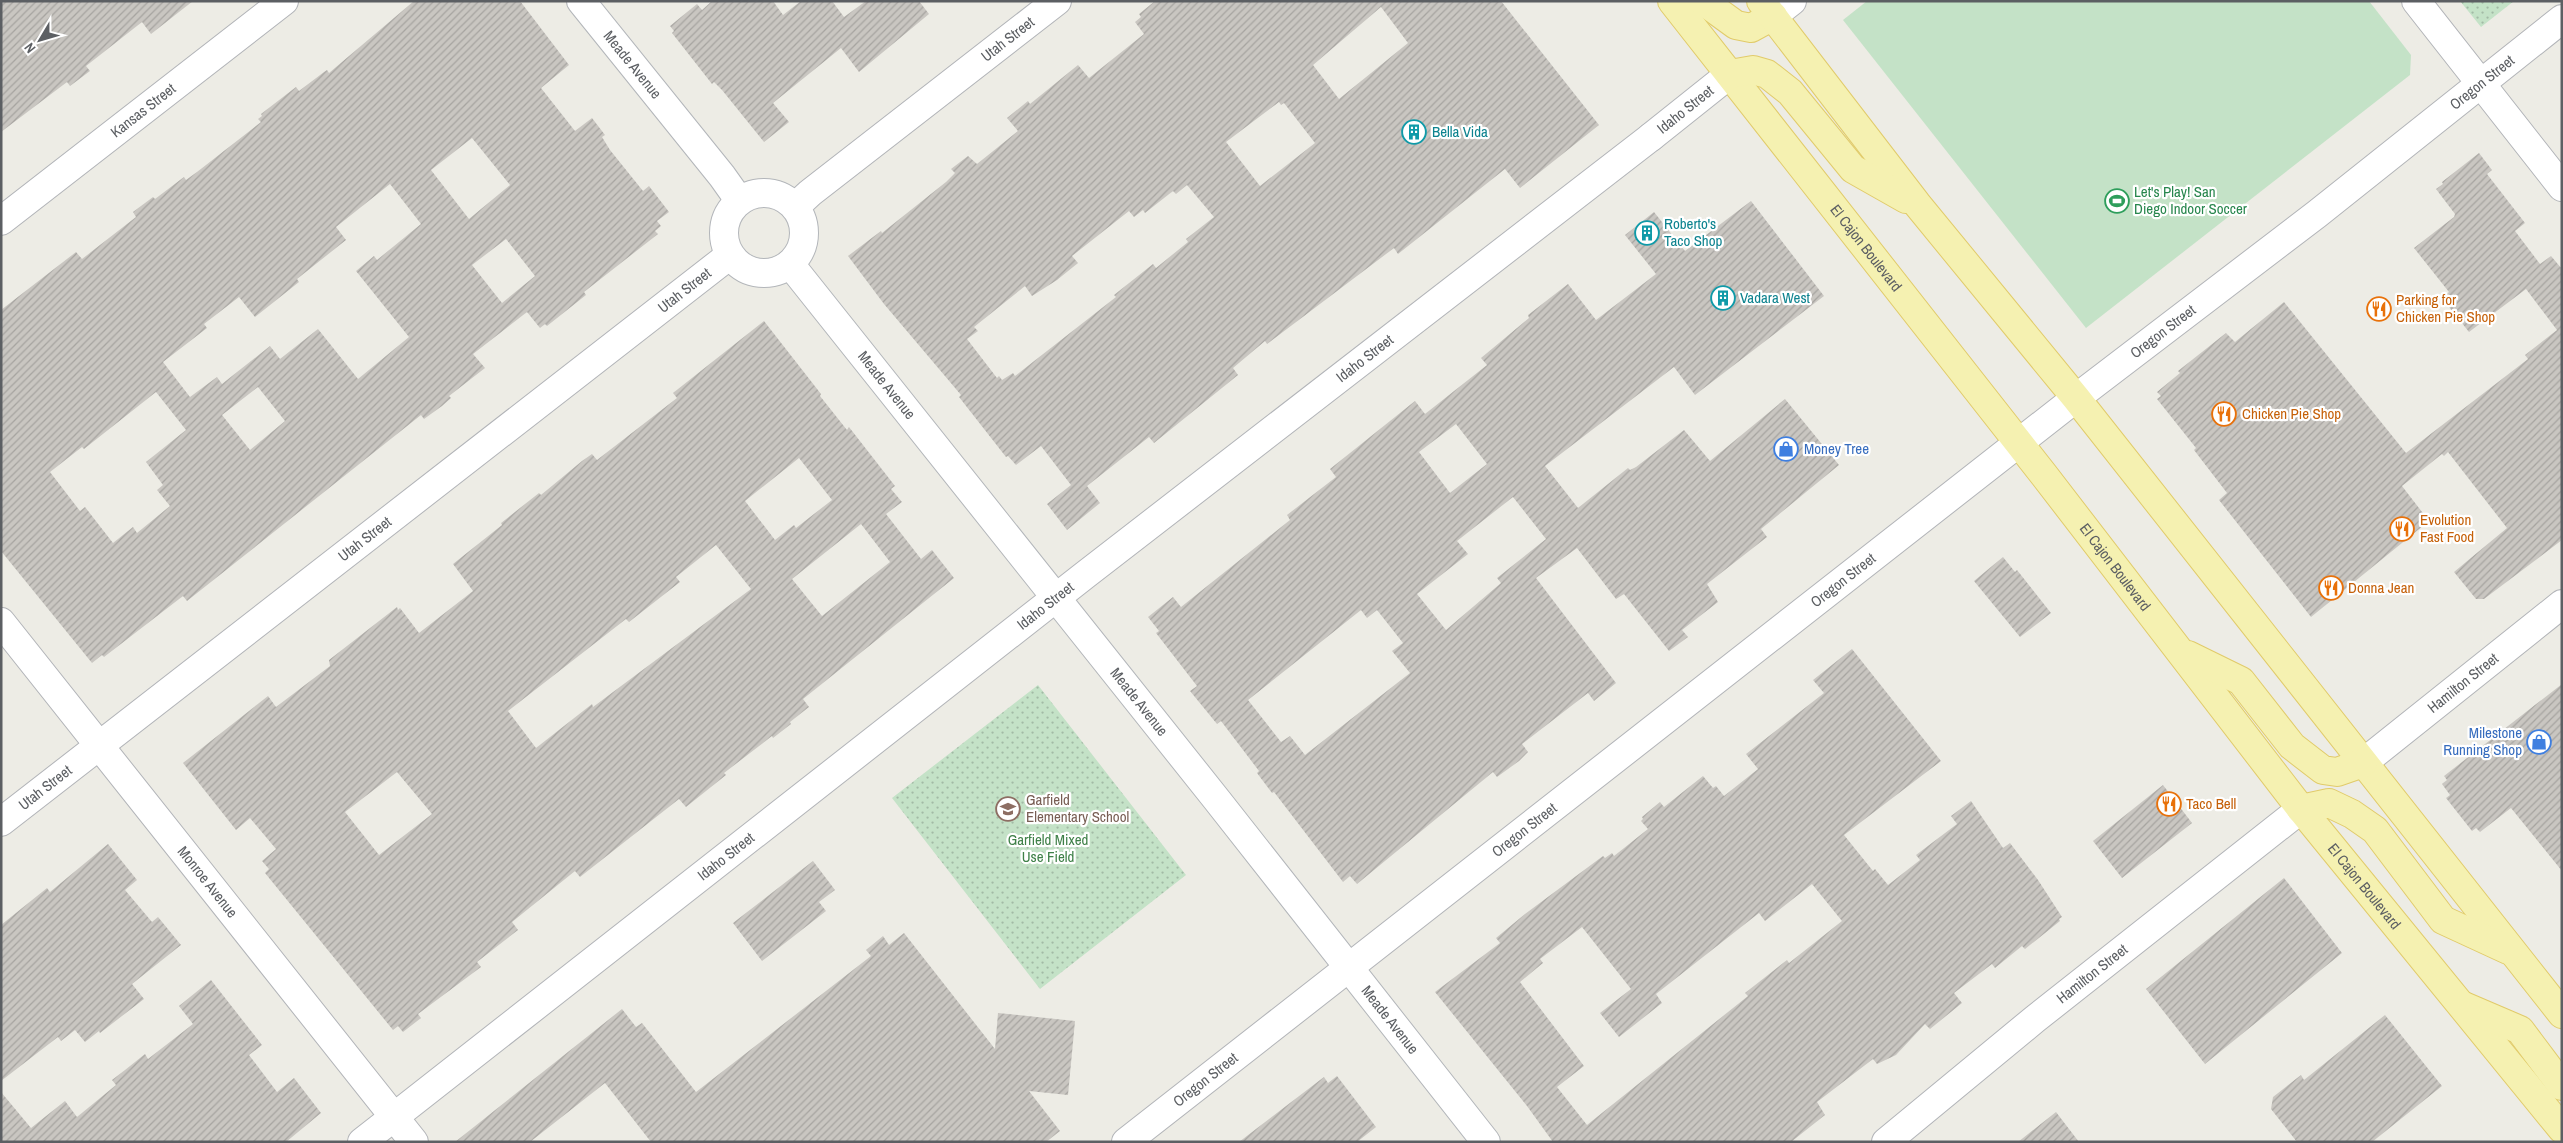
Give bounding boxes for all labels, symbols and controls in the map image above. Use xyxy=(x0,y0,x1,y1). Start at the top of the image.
street label: Utah Street xyxy=(976,11,1039,66)
north arrow xyxy=(15,15,65,65)
street label: Meade Avenue xyxy=(599,26,667,103)
text: N xyxy=(20,39,39,57)
street label: Oregon Street xyxy=(2445,49,2519,114)
street label: Kansas Street xyxy=(106,78,180,142)
street label: Idaho Street xyxy=(1652,80,1718,138)
building icon: Bella Vida xyxy=(1401,119,1427,145)
place label: Bella Vida xyxy=(1432,121,1488,142)
place label: Let's Play! San Diego Indoor Soccer xyxy=(2134,181,2247,219)
sports icon: Let's Play! San Diego Indoor Soccer xyxy=(2104,188,2130,214)
street label: El Cajon Boulevard xyxy=(1825,200,1907,296)
place label: Roberto's Taco Shop xyxy=(1664,213,1723,251)
building icon: Roberto's Taco Shop xyxy=(1634,220,1660,246)
street label: Utah Street xyxy=(653,262,716,317)
building icon: Vadara West xyxy=(1710,285,1736,311)
place label: Vadara West xyxy=(1740,287,1811,308)
place label: Parking for Chicken Pie Shop xyxy=(2396,289,2495,327)
restaurant icon: Parking for Chicken Pie Shop xyxy=(2366,296,2392,322)
street label: Oregon Street xyxy=(2125,299,2200,363)
street label: Idaho Street xyxy=(1332,329,1398,387)
street label: Meade Avenue xyxy=(853,346,921,424)
restaurant icon: Chicken Pie Shop xyxy=(2211,401,2237,427)
place label: Chicken Pie Shop xyxy=(2242,403,2341,424)
shop icon: Money Tree xyxy=(1773,436,1799,462)
place label: Money Tree xyxy=(1804,438,1869,459)
place label: Evolution Fast Food xyxy=(2420,509,2474,547)
street label: Utah Street xyxy=(334,511,396,566)
restaurant icon: Evolution Fast Food xyxy=(2389,516,2415,542)
street label: El Cajon Boulevard xyxy=(2075,519,2156,615)
street label: Oregon Street xyxy=(1806,547,1880,612)
restaurant icon: Donna Jean xyxy=(2318,575,2344,601)
street label: Idaho Street xyxy=(1012,576,1079,635)
place label: Donna Jean xyxy=(2348,577,2414,598)
street label: Hamilton Street xyxy=(2423,647,2503,718)
street label: Meade Avenue xyxy=(1106,663,1173,740)
place label: Milestone Running Shop xyxy=(2443,722,2522,760)
shop icon: Milestone Running Shop xyxy=(2526,729,2552,755)
street label: Utah Street xyxy=(14,759,76,815)
place label: Garfield Elementary School xyxy=(1026,789,1129,827)
restaurant icon: Taco Bell xyxy=(2156,791,2182,817)
place label: Taco Bell xyxy=(2186,793,2236,814)
school or university icon: Garfield Elementary School xyxy=(995,796,1021,822)
street label: Oregon Street xyxy=(1487,797,1561,862)
street label: Idaho Street xyxy=(693,827,759,885)
park label: Garfield Mixed Use Field xyxy=(1008,829,1088,867)
street label: El Cajon Boulevard xyxy=(2323,839,2406,934)
street label: Monroe Avenue xyxy=(173,841,243,922)
street label: Hamilton Street xyxy=(2052,938,2132,1008)
street label: Meade Avenue xyxy=(1357,981,1424,1058)
street label: Oregon Street xyxy=(1168,1047,1243,1111)

